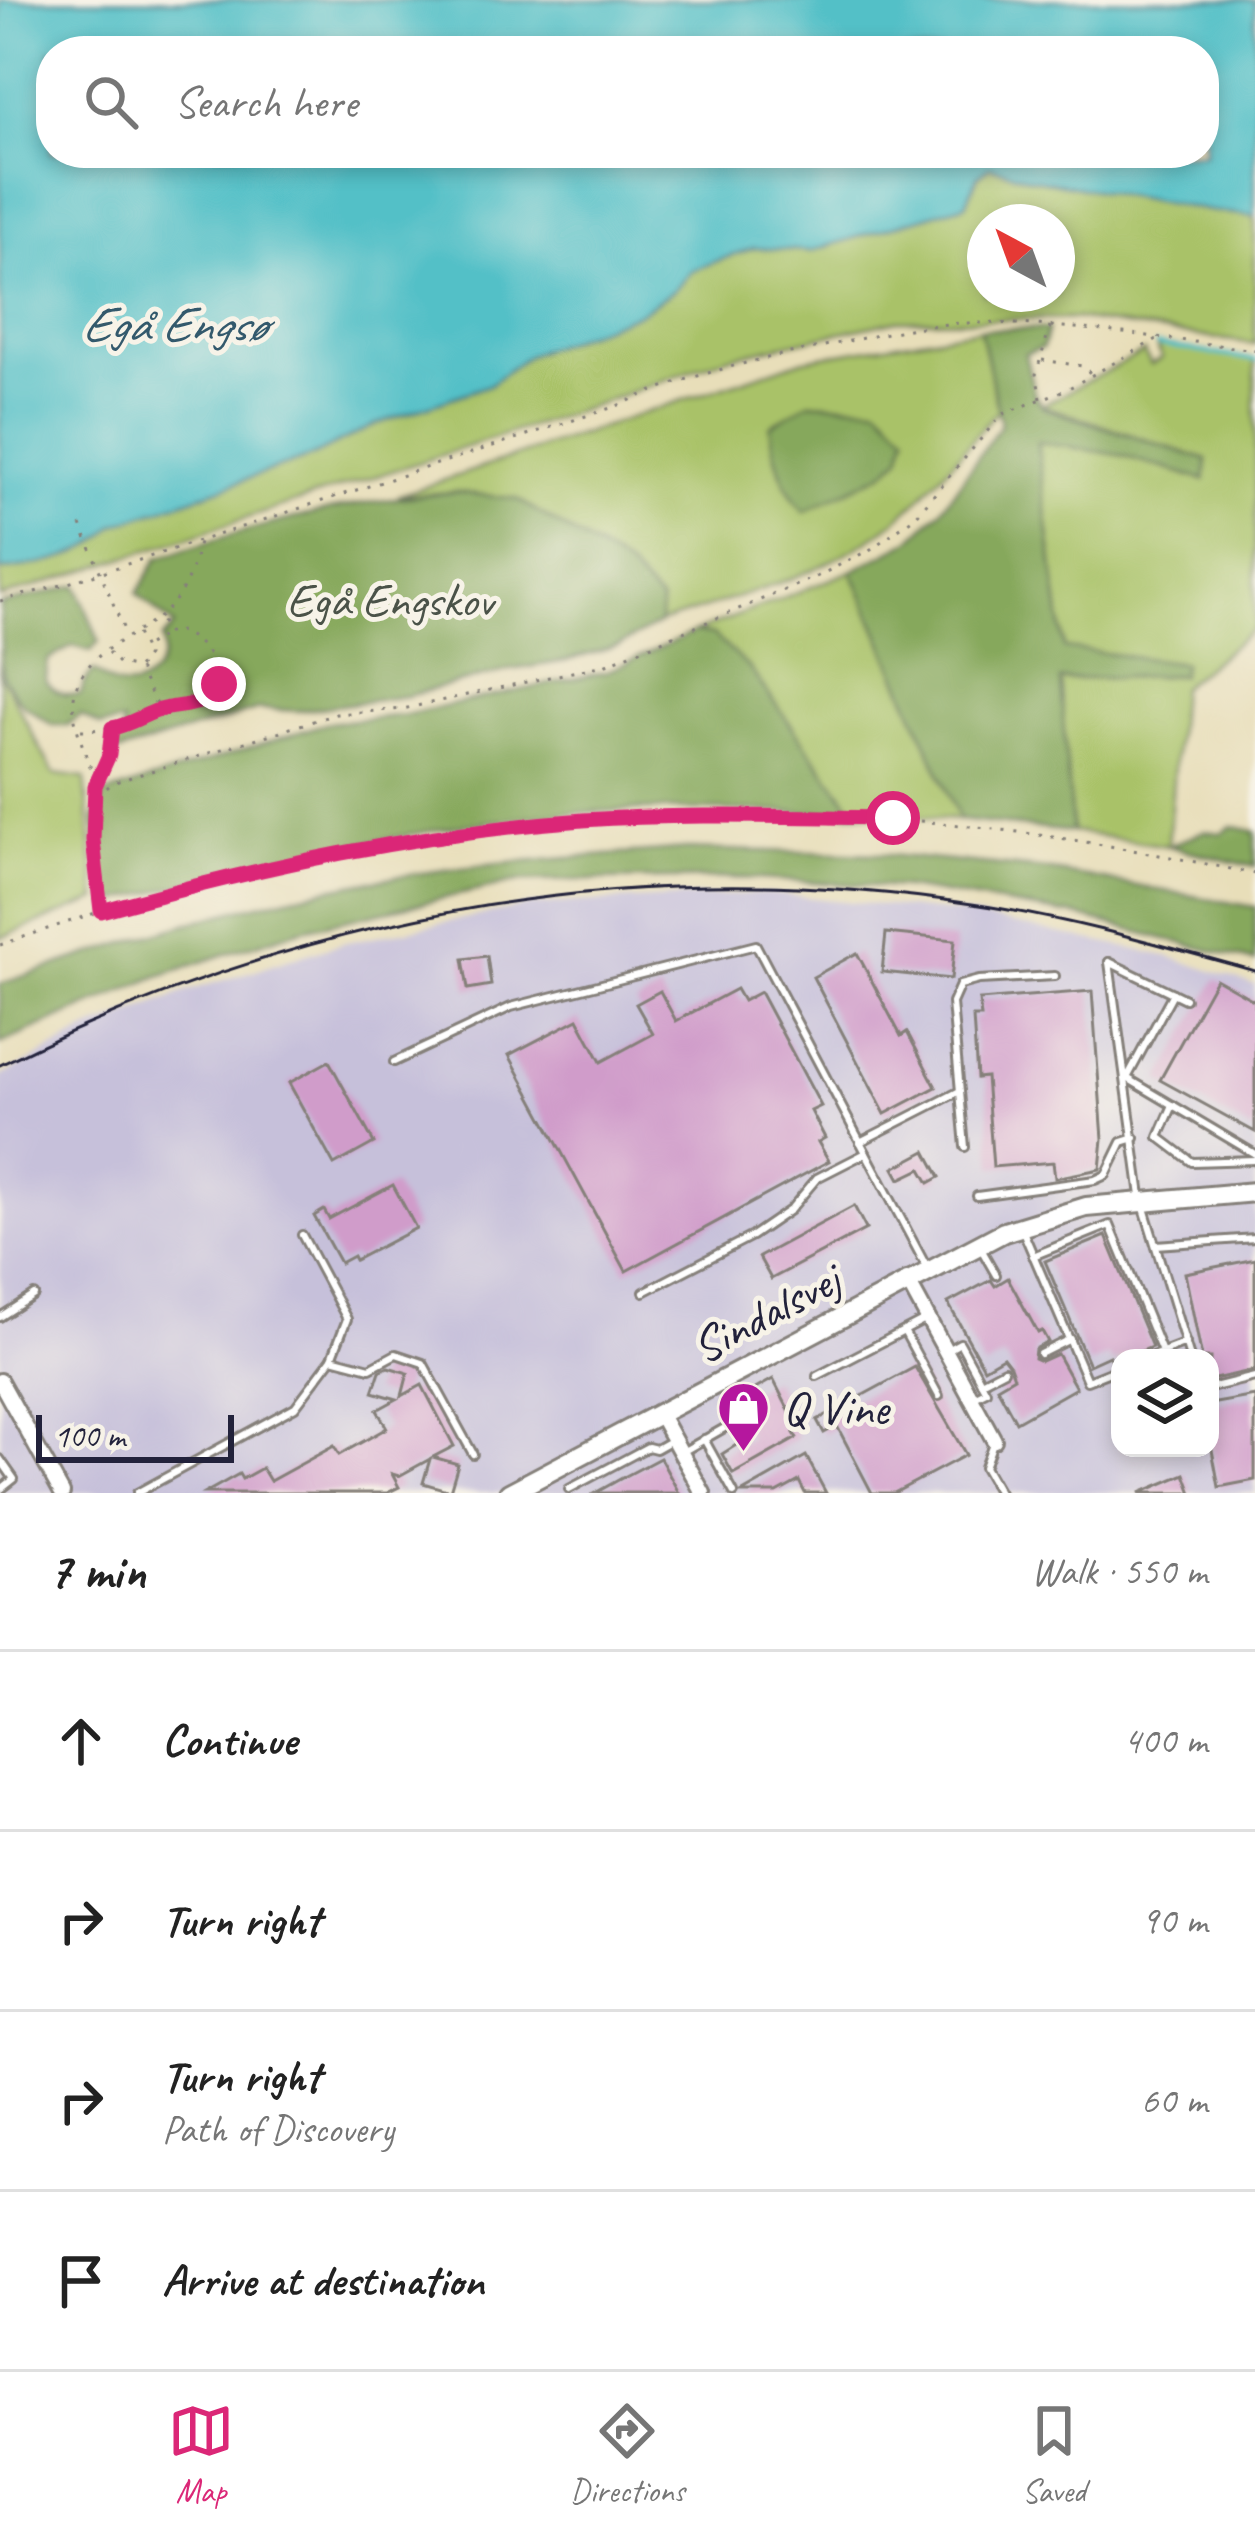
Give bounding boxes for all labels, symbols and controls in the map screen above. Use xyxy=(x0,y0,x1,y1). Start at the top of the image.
search box xyxy=(36,36,1219,168)
icon: search xyxy=(78,69,144,135)
text: Search here xyxy=(174,74,357,131)
north arrow xyxy=(967,204,1075,312)
water label: Egå Engsø xyxy=(81,292,276,356)
park label: Egå Engskov xyxy=(287,570,497,630)
route end xyxy=(192,657,246,711)
route start xyxy=(866,791,920,845)
street label: Sindalsvej xyxy=(681,1247,854,1377)
map controls xyxy=(1111,1349,1219,1457)
button: layers xyxy=(1111,1349,1219,1457)
place label: Q Vine xyxy=(783,1378,892,1438)
shop icon: Q Vine xyxy=(716,1379,772,1453)
scale bar xyxy=(36,1409,234,1462)
text: 100 m xyxy=(54,1415,125,1457)
text: 7 min xyxy=(48,1539,146,1603)
text: Walk · 550 m xyxy=(1031,1547,1207,1596)
icon: ahead xyxy=(48,1708,114,1774)
text: Continue xyxy=(162,1712,296,1769)
text: 400 m xyxy=(1123,1716,1207,1765)
icon: right xyxy=(48,1888,114,1954)
text: Turn right xyxy=(162,1892,320,1949)
text: 90 m xyxy=(1141,1896,1207,1945)
text: Turn right xyxy=(162,2048,320,2105)
icon: right xyxy=(48,2068,114,2134)
text: 60 m xyxy=(1141,2076,1207,2125)
text: Path of Discovery xyxy=(162,2105,394,2154)
icon: arrive xyxy=(48,2248,114,2314)
text: Arrive at destination xyxy=(162,2252,484,2309)
tab: Map xyxy=(168,2398,234,2512)
tab: Directions xyxy=(570,2398,685,2512)
tab: Saved xyxy=(1021,2398,1087,2512)

